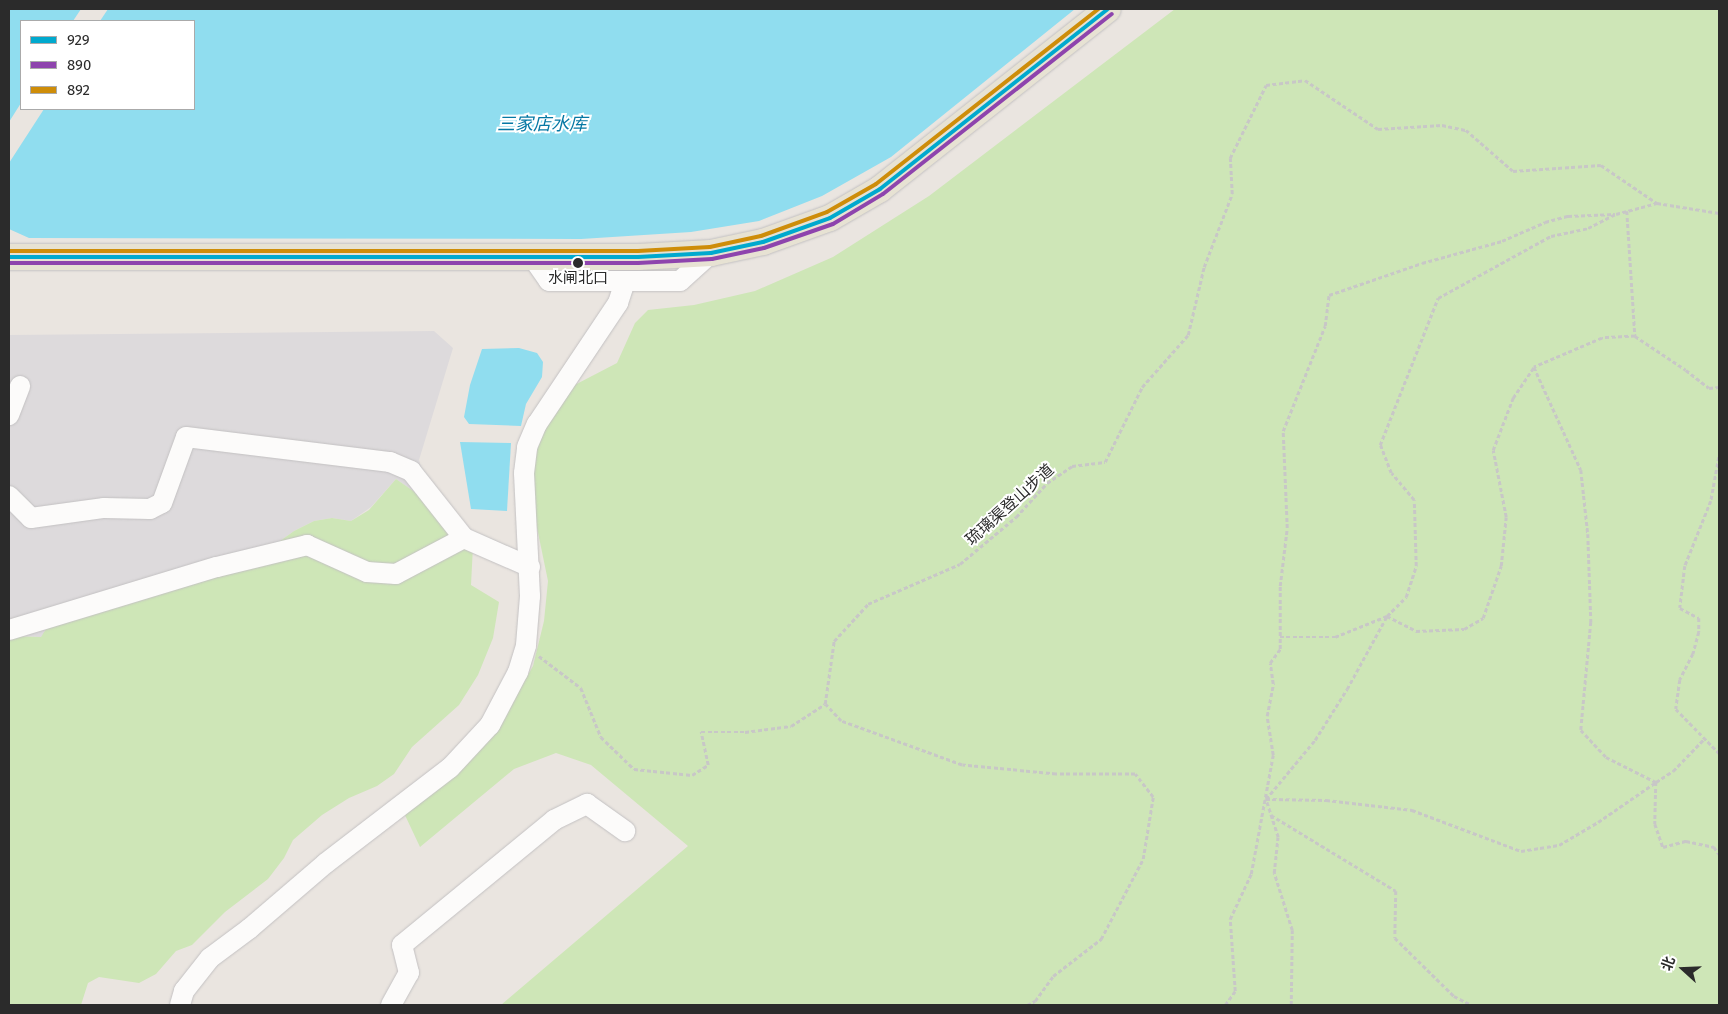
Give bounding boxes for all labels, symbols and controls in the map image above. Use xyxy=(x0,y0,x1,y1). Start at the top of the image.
legend xyxy=(20,20,195,110)
text: 929 xyxy=(67,31,90,49)
text: 890 xyxy=(67,56,91,74)
text: 892 xyxy=(67,81,90,99)
water label: 三家店水库 xyxy=(497,113,587,135)
marker: 水闸北口 xyxy=(573,258,583,268)
place label: 水闸北口 xyxy=(548,270,608,288)
street label: 琉璃渠登山步道 xyxy=(962,460,1058,550)
north arrow xyxy=(1658,944,1708,994)
text: 北 xyxy=(1658,954,1679,973)

